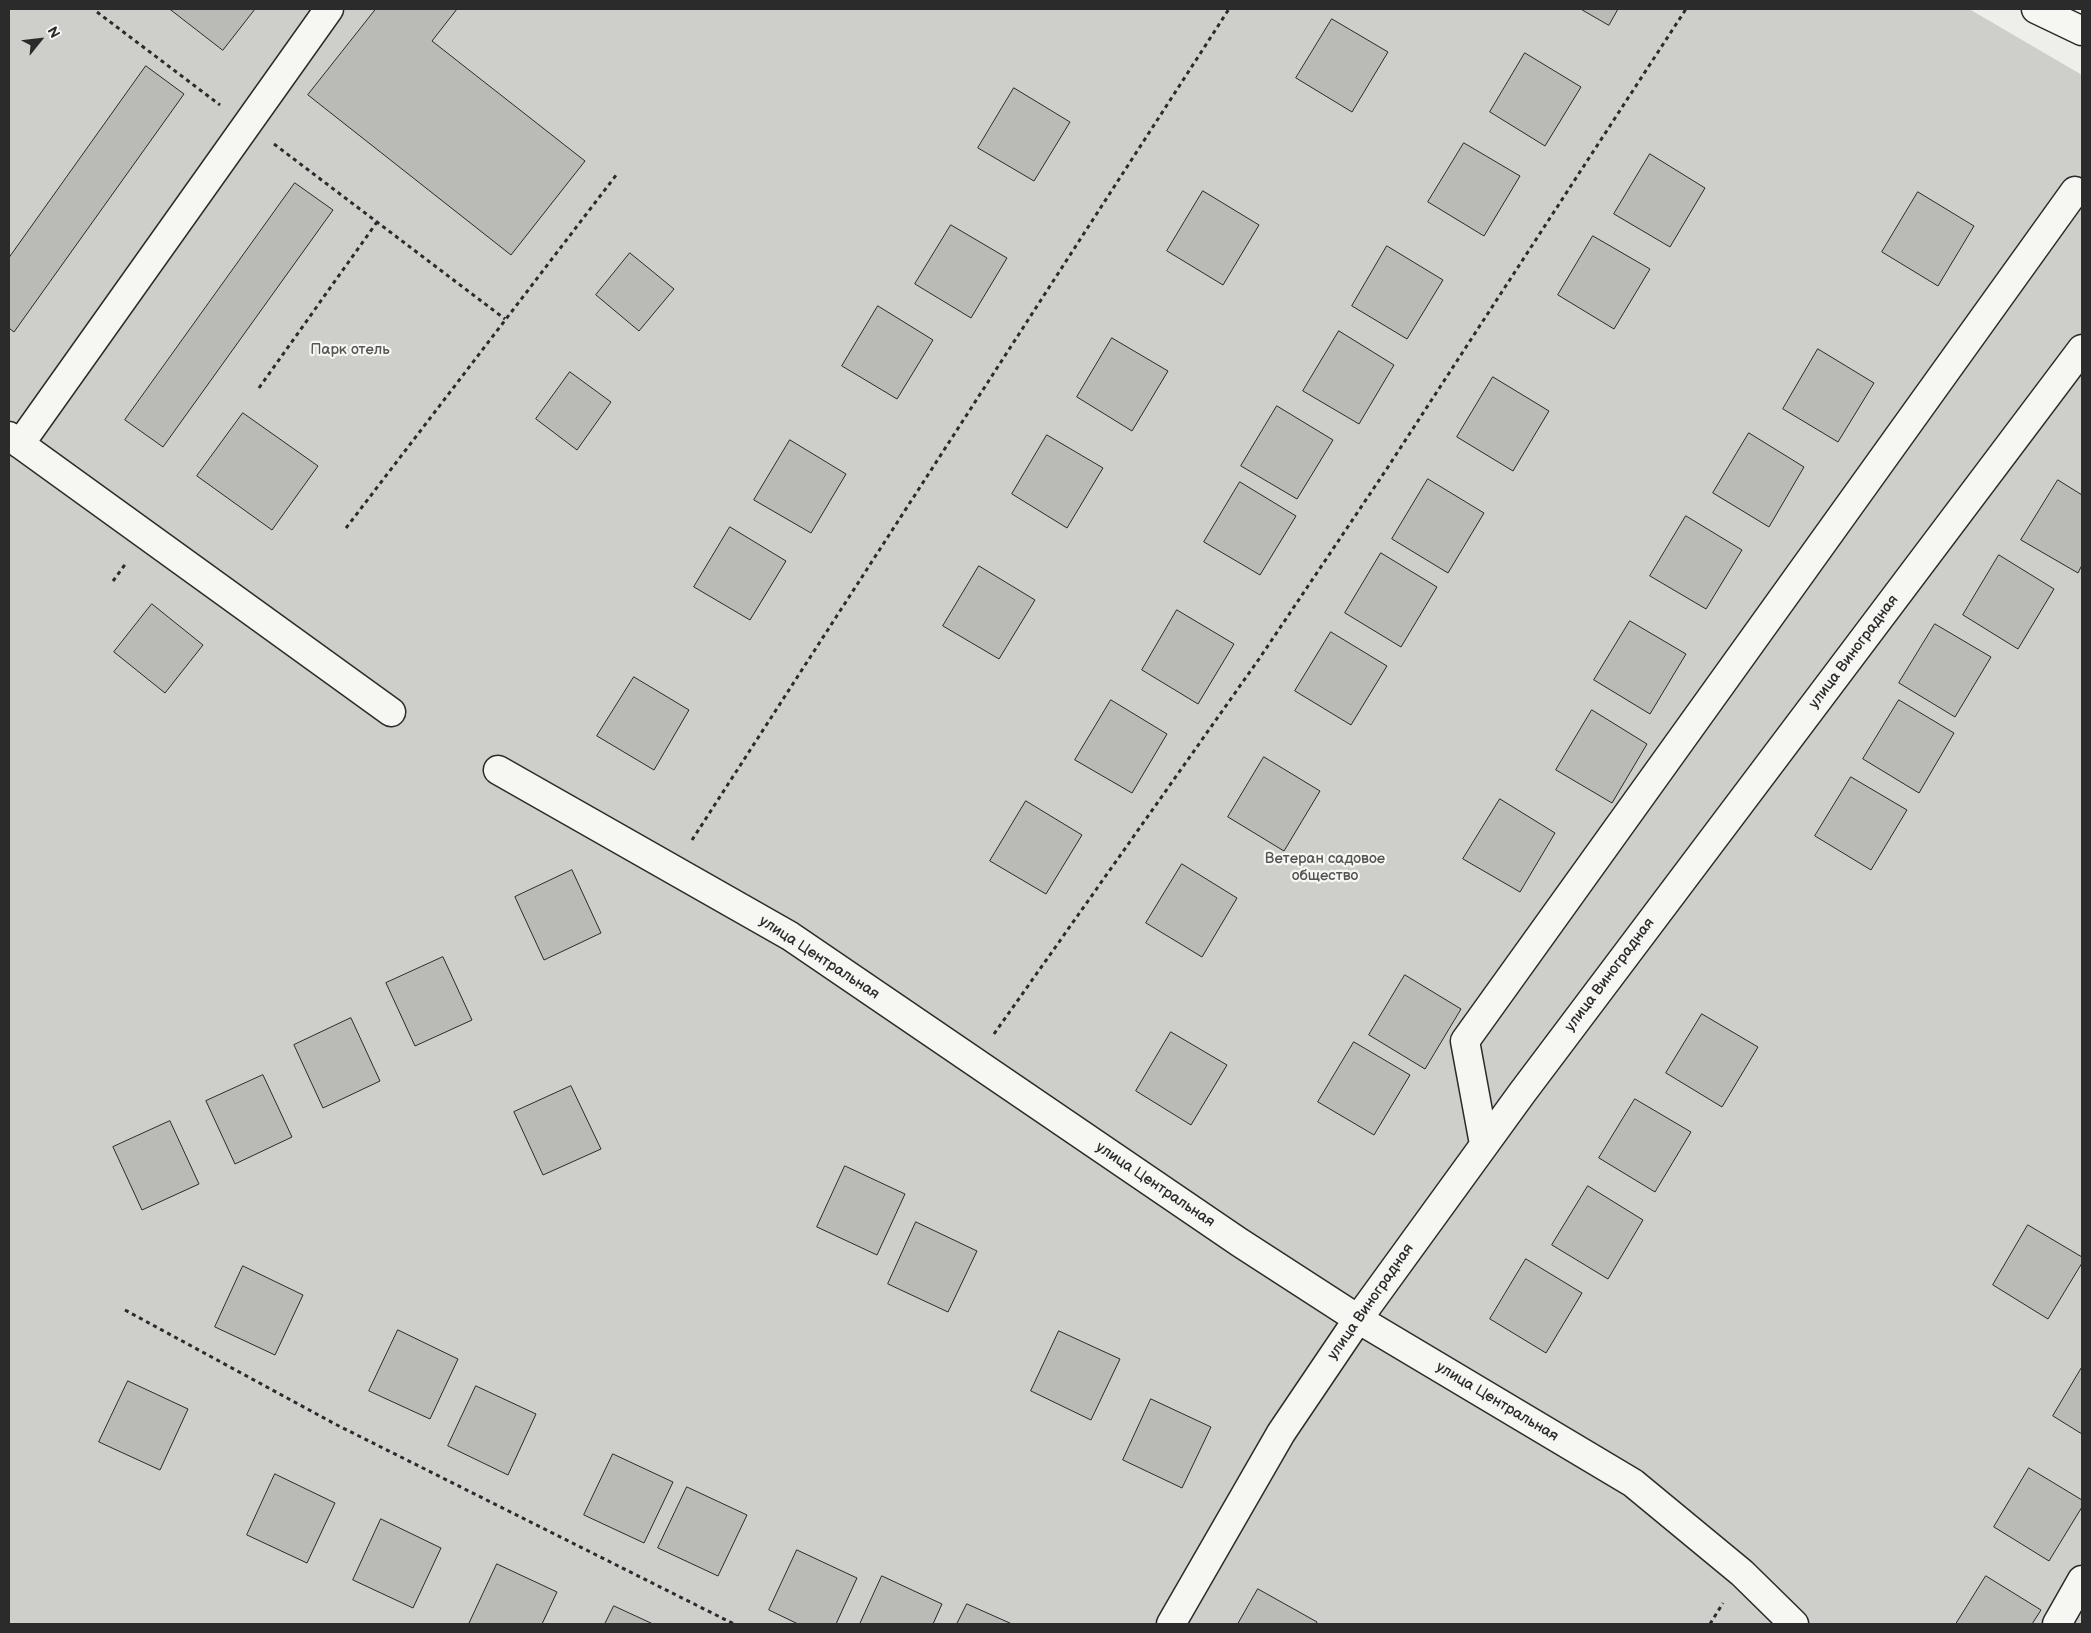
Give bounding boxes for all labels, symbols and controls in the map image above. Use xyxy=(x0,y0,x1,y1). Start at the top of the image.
north arrow xyxy=(15,15,65,65)
text: N xyxy=(44,24,64,41)
park label: Парк отель xyxy=(310,341,390,359)
street label: улица Виноградная xyxy=(1805,592,1903,712)
park label: Ветеран садовое общество xyxy=(1265,850,1385,885)
street label: улица Центральная xyxy=(755,912,883,1004)
street label: улица Виноградная xyxy=(1561,915,1659,1035)
street label: улица Центральная xyxy=(1092,1138,1218,1232)
street label: улица Виноградная xyxy=(1324,1240,1418,1364)
street label: улица Центральная xyxy=(1432,1358,1562,1446)

